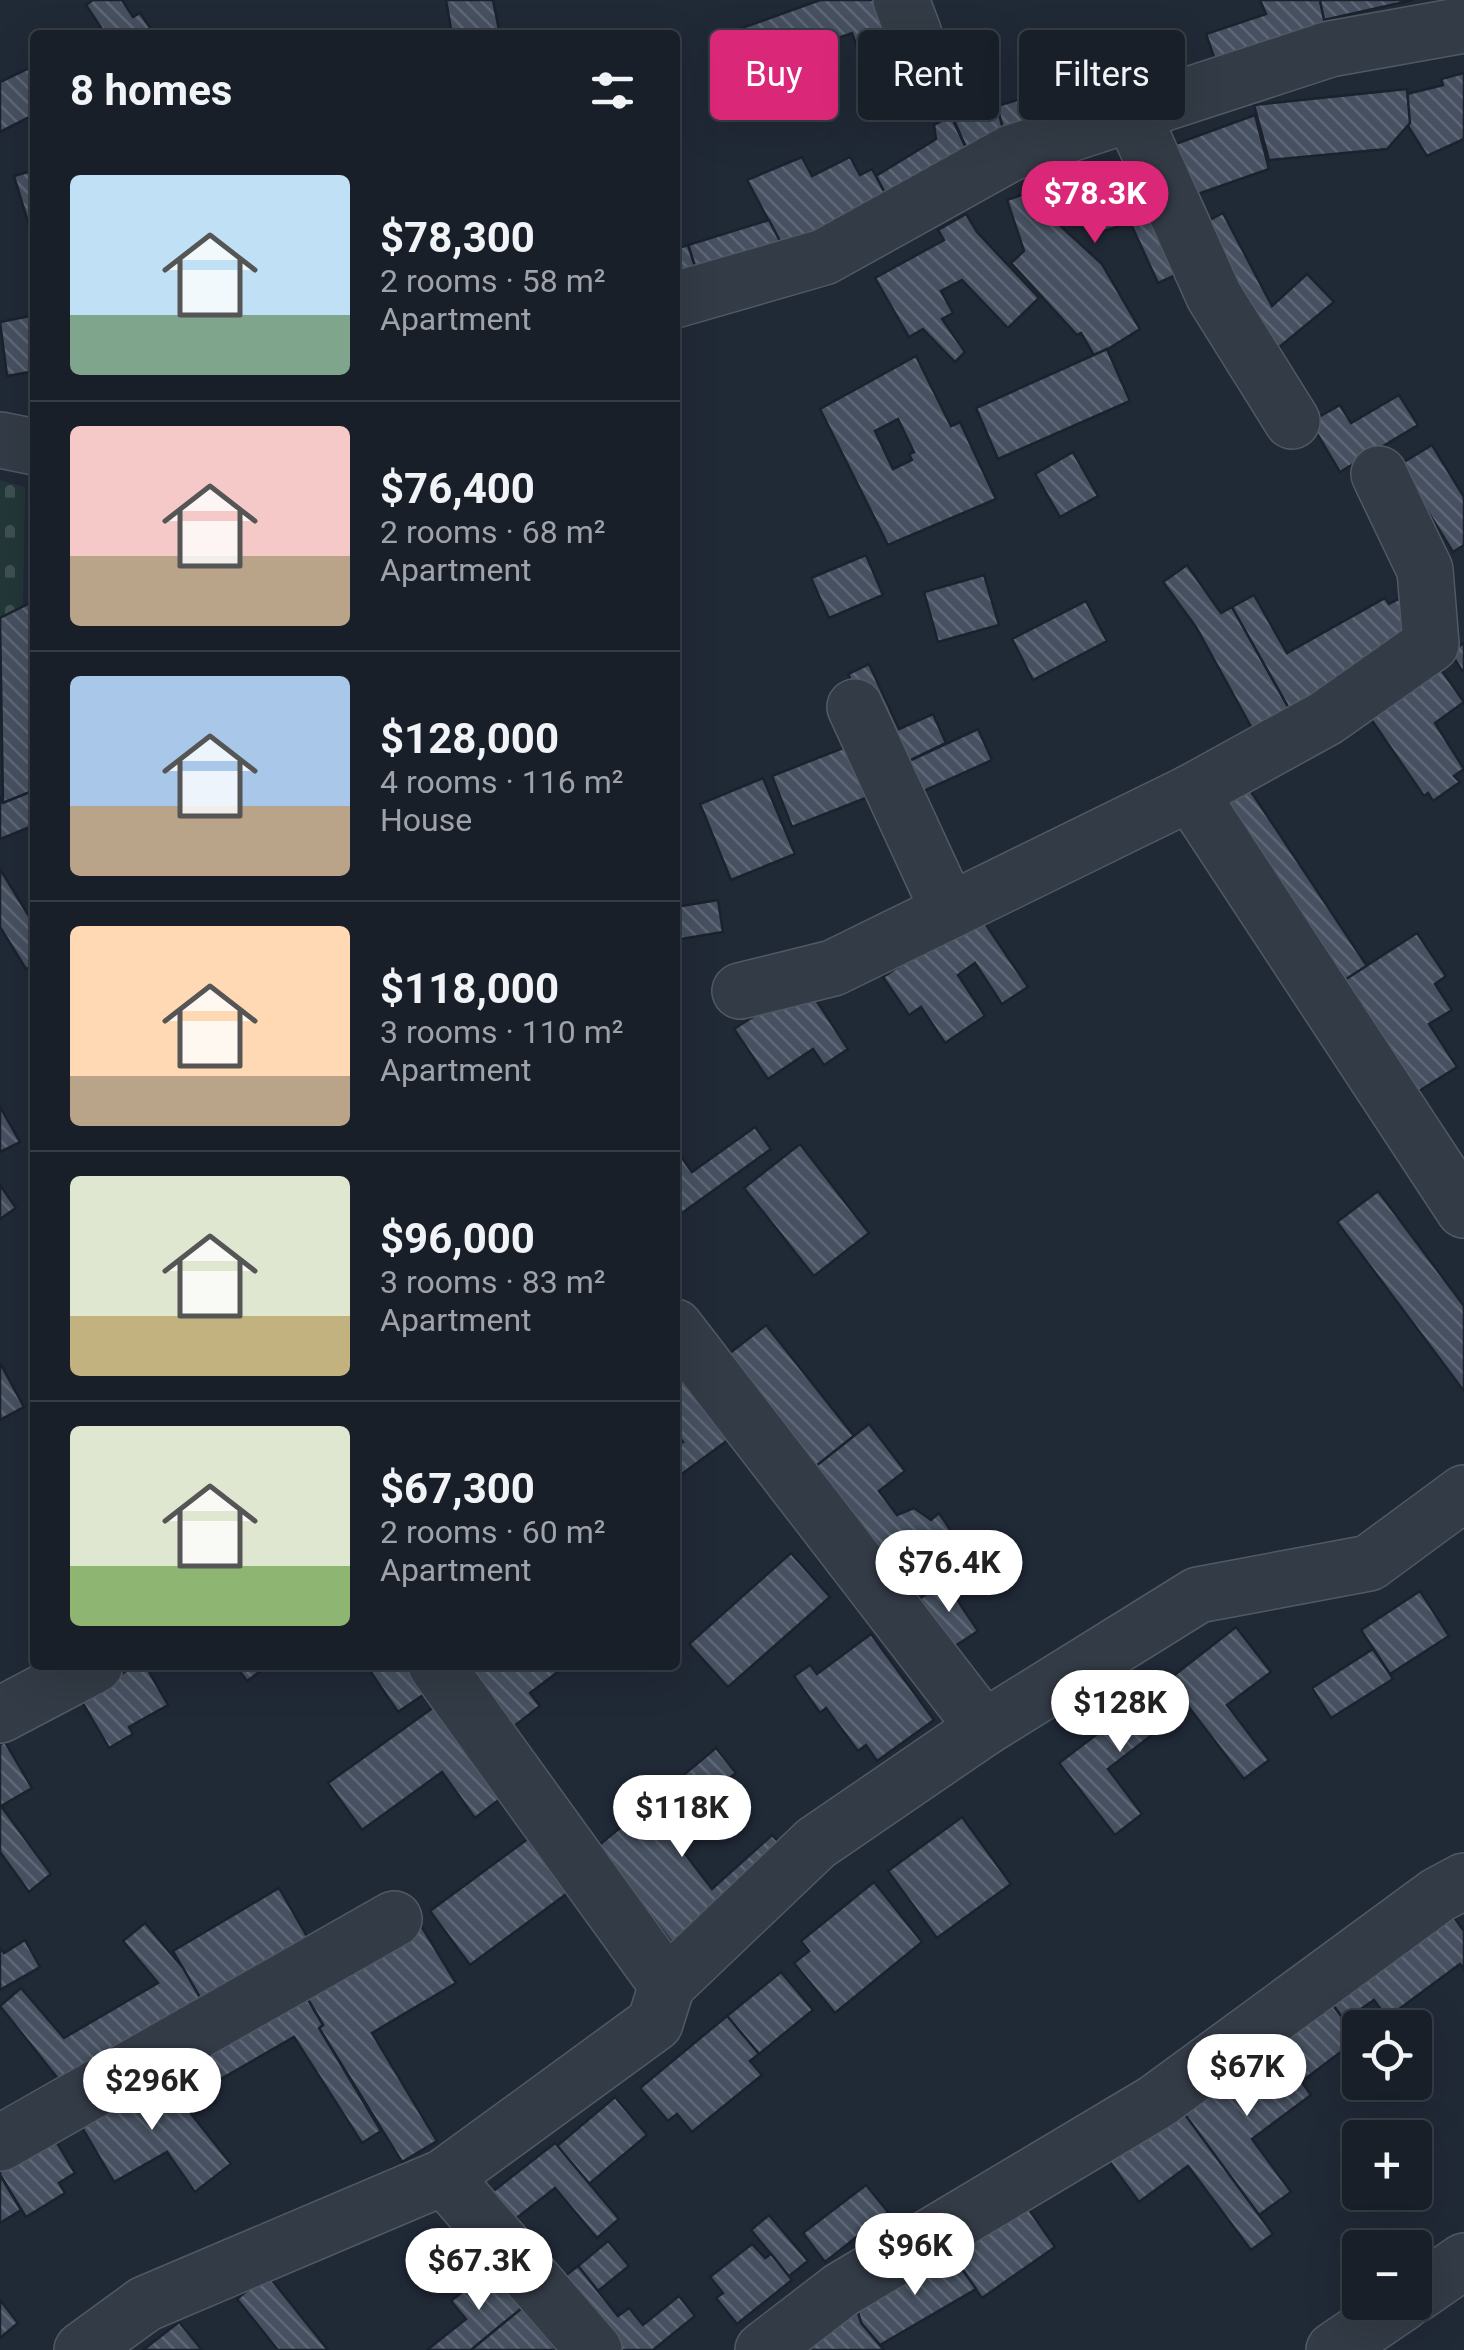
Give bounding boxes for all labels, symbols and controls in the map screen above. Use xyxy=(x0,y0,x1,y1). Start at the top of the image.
chip: Buy xyxy=(710,30,838,120)
chip: Rent xyxy=(858,30,999,120)
chip: Filters xyxy=(1019,30,1185,120)
icon: filters xyxy=(585,63,640,118)
text: 8 homes xyxy=(70,66,232,115)
pin: $78.3K xyxy=(1014,161,1176,246)
text: $78.3K xyxy=(1043,174,1147,212)
text: $78,300 xyxy=(380,213,535,262)
icon: home xyxy=(150,215,270,335)
text: 2 rooms · 58 m² xyxy=(380,262,605,300)
text: Apartment xyxy=(380,300,532,338)
text: $76,400 xyxy=(380,464,535,513)
icon: home xyxy=(150,466,270,586)
text: 2 rooms · 68 m² xyxy=(380,513,605,551)
text: Apartment xyxy=(380,551,532,589)
text: $128,000 xyxy=(380,714,559,763)
icon: home xyxy=(150,716,270,836)
text: 4 rooms · 116 m² xyxy=(380,763,623,801)
text: House xyxy=(380,801,472,839)
text: $118,000 xyxy=(380,964,559,1013)
icon: home xyxy=(150,966,270,1086)
text: 3 rooms · 110 m² xyxy=(380,1013,623,1051)
text: Apartment xyxy=(380,1051,532,1089)
text: $96,000 xyxy=(380,1214,535,1263)
icon: home xyxy=(150,1216,270,1336)
text: 3 rooms · 83 m² xyxy=(380,1263,605,1301)
text: Apartment xyxy=(380,1301,532,1339)
text: $67,300 xyxy=(380,1464,535,1513)
icon: home xyxy=(150,1466,270,1586)
text: 2 rooms · 60 m² xyxy=(380,1513,605,1551)
pin: $76.4K xyxy=(868,1530,1030,1615)
text: $76.4K xyxy=(897,1543,1001,1581)
text: Apartment xyxy=(380,1551,532,1589)
pin: $128K xyxy=(1050,1670,1190,1755)
text: $128K xyxy=(1073,1683,1167,1721)
pin: $118K xyxy=(612,1775,752,1860)
text: $118K xyxy=(635,1788,729,1826)
map controls xyxy=(1342,2010,1432,2320)
button: locate xyxy=(1342,2010,1432,2100)
pin: $67K xyxy=(1188,2034,1306,2119)
text: $67K xyxy=(1209,2047,1285,2085)
pin: $296K xyxy=(82,2048,222,2133)
text: $296K xyxy=(105,2061,199,2099)
button: + xyxy=(1342,2120,1432,2210)
pin: $96K xyxy=(856,2213,974,2298)
text: $96K xyxy=(877,2226,953,2264)
pin: $67.3K xyxy=(398,2228,560,2313)
button: − xyxy=(1342,2230,1432,2320)
text: $67.3K xyxy=(427,2241,531,2279)

